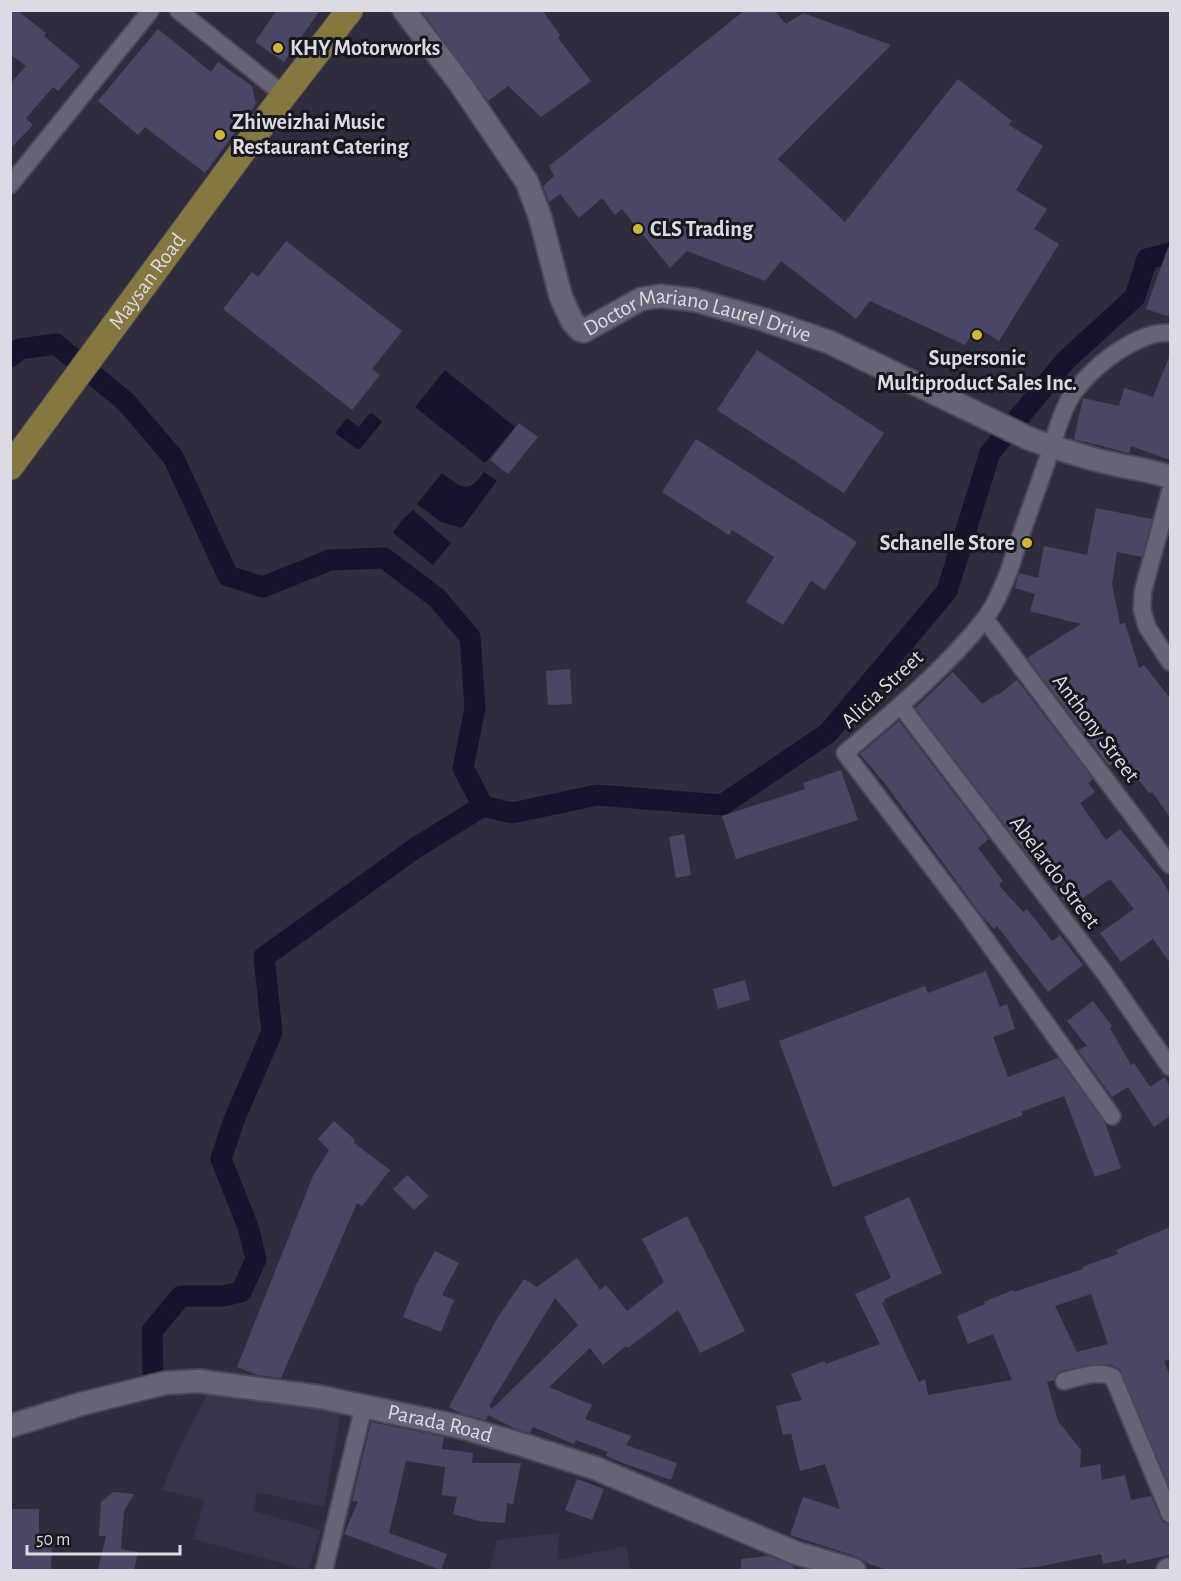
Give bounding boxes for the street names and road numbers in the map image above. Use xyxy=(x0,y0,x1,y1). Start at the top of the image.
street label: Maysan Road xyxy=(105,229,189,333)
street label: Doctor Mariano Laurel Drive xyxy=(580,284,814,346)
street label: Alicia Street xyxy=(837,646,927,732)
street label: Anthony Street xyxy=(1049,670,1143,786)
street label: Abelardo Street xyxy=(1006,812,1104,932)
street label: Parada Road xyxy=(386,1401,495,1447)

